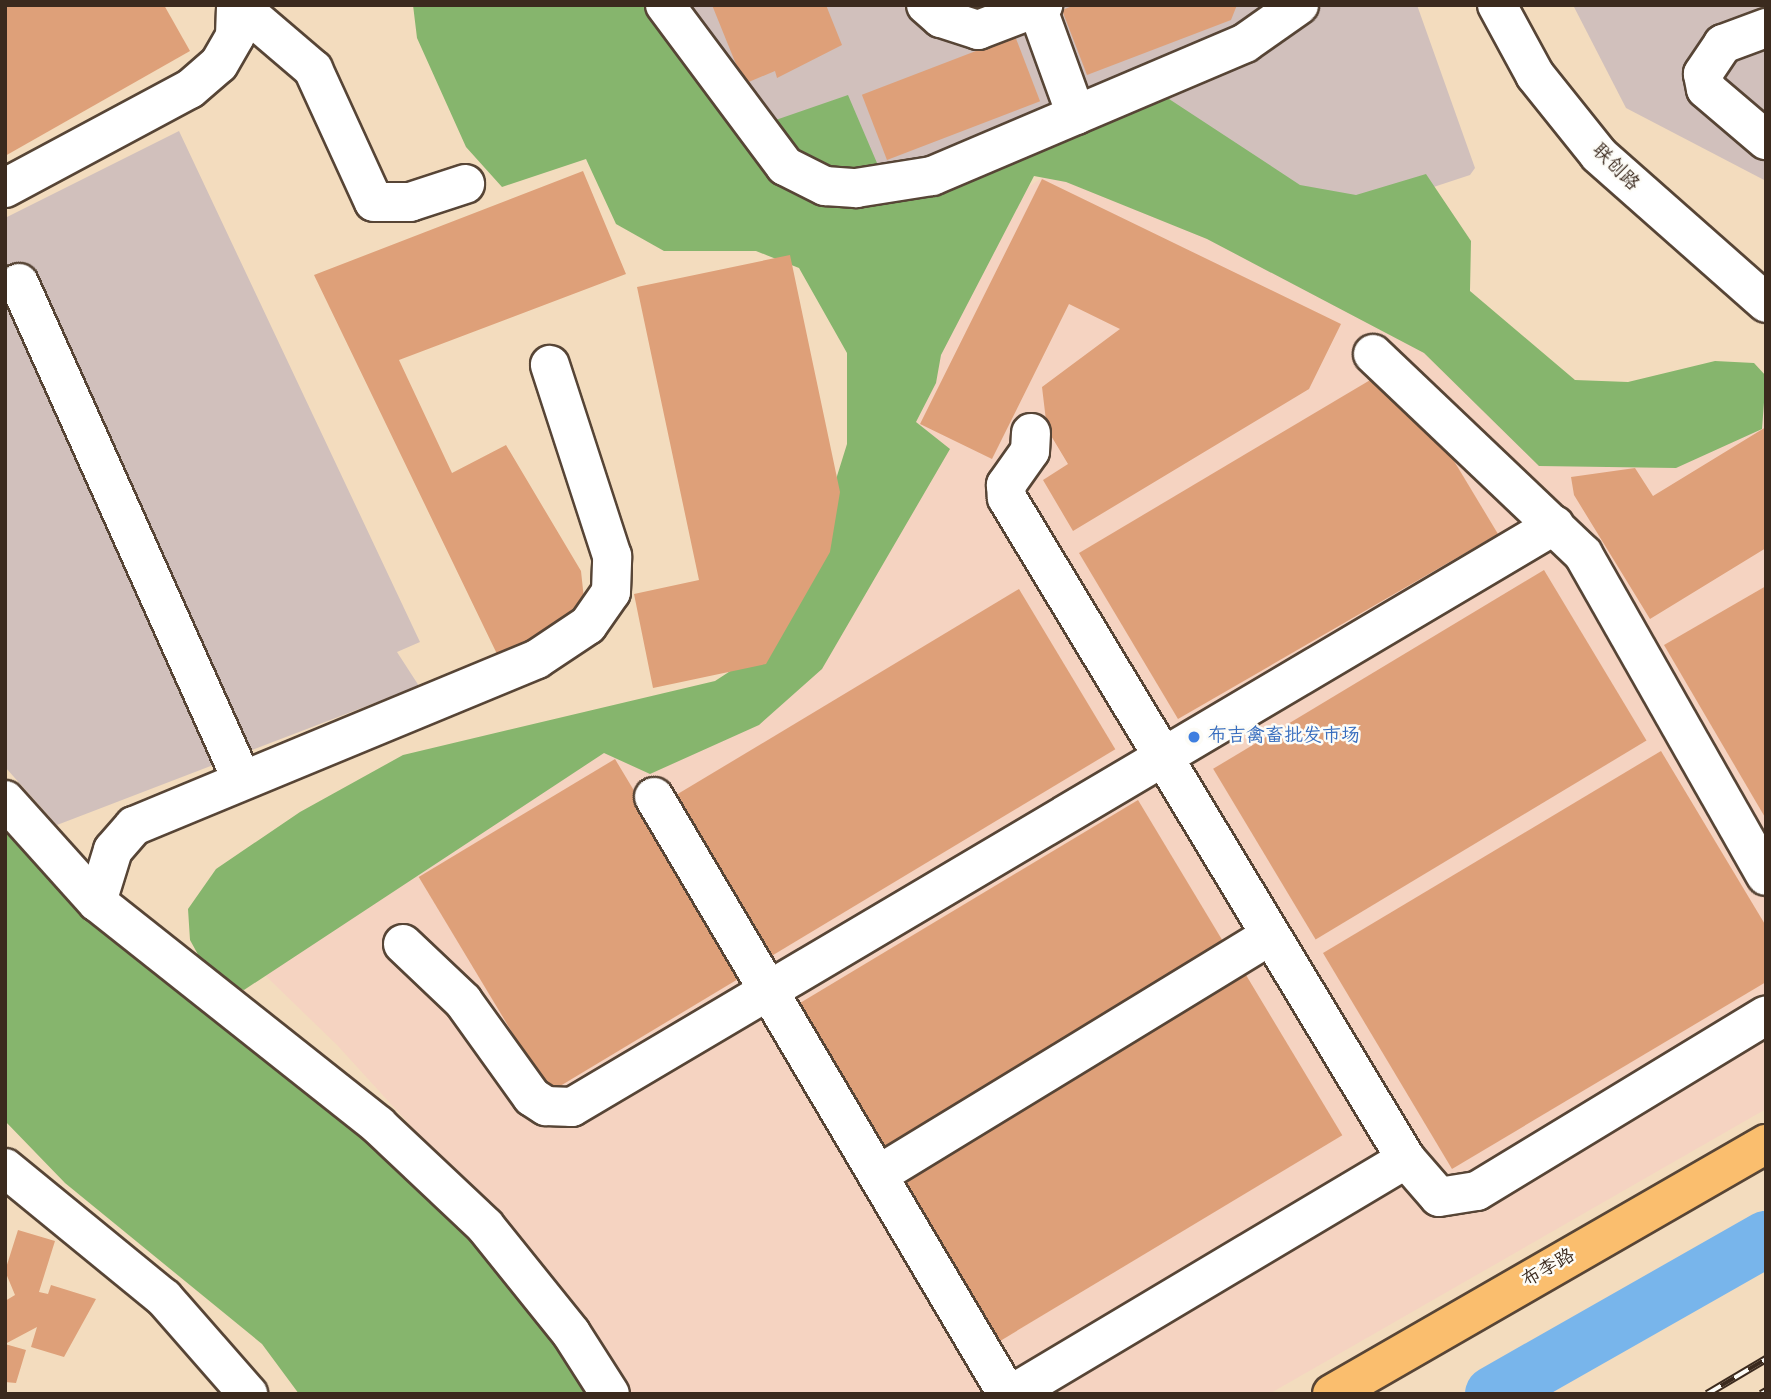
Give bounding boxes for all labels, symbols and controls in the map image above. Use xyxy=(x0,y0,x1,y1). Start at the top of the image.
street label: 联创路 xyxy=(1587,140,1643,196)
place label: 布吉禽畜批发市场 xyxy=(1208,726,1360,748)
marker: 布吉禽畜批发市场 xyxy=(1186,729,1202,745)
street label: 布李路 xyxy=(1519,1245,1579,1293)

